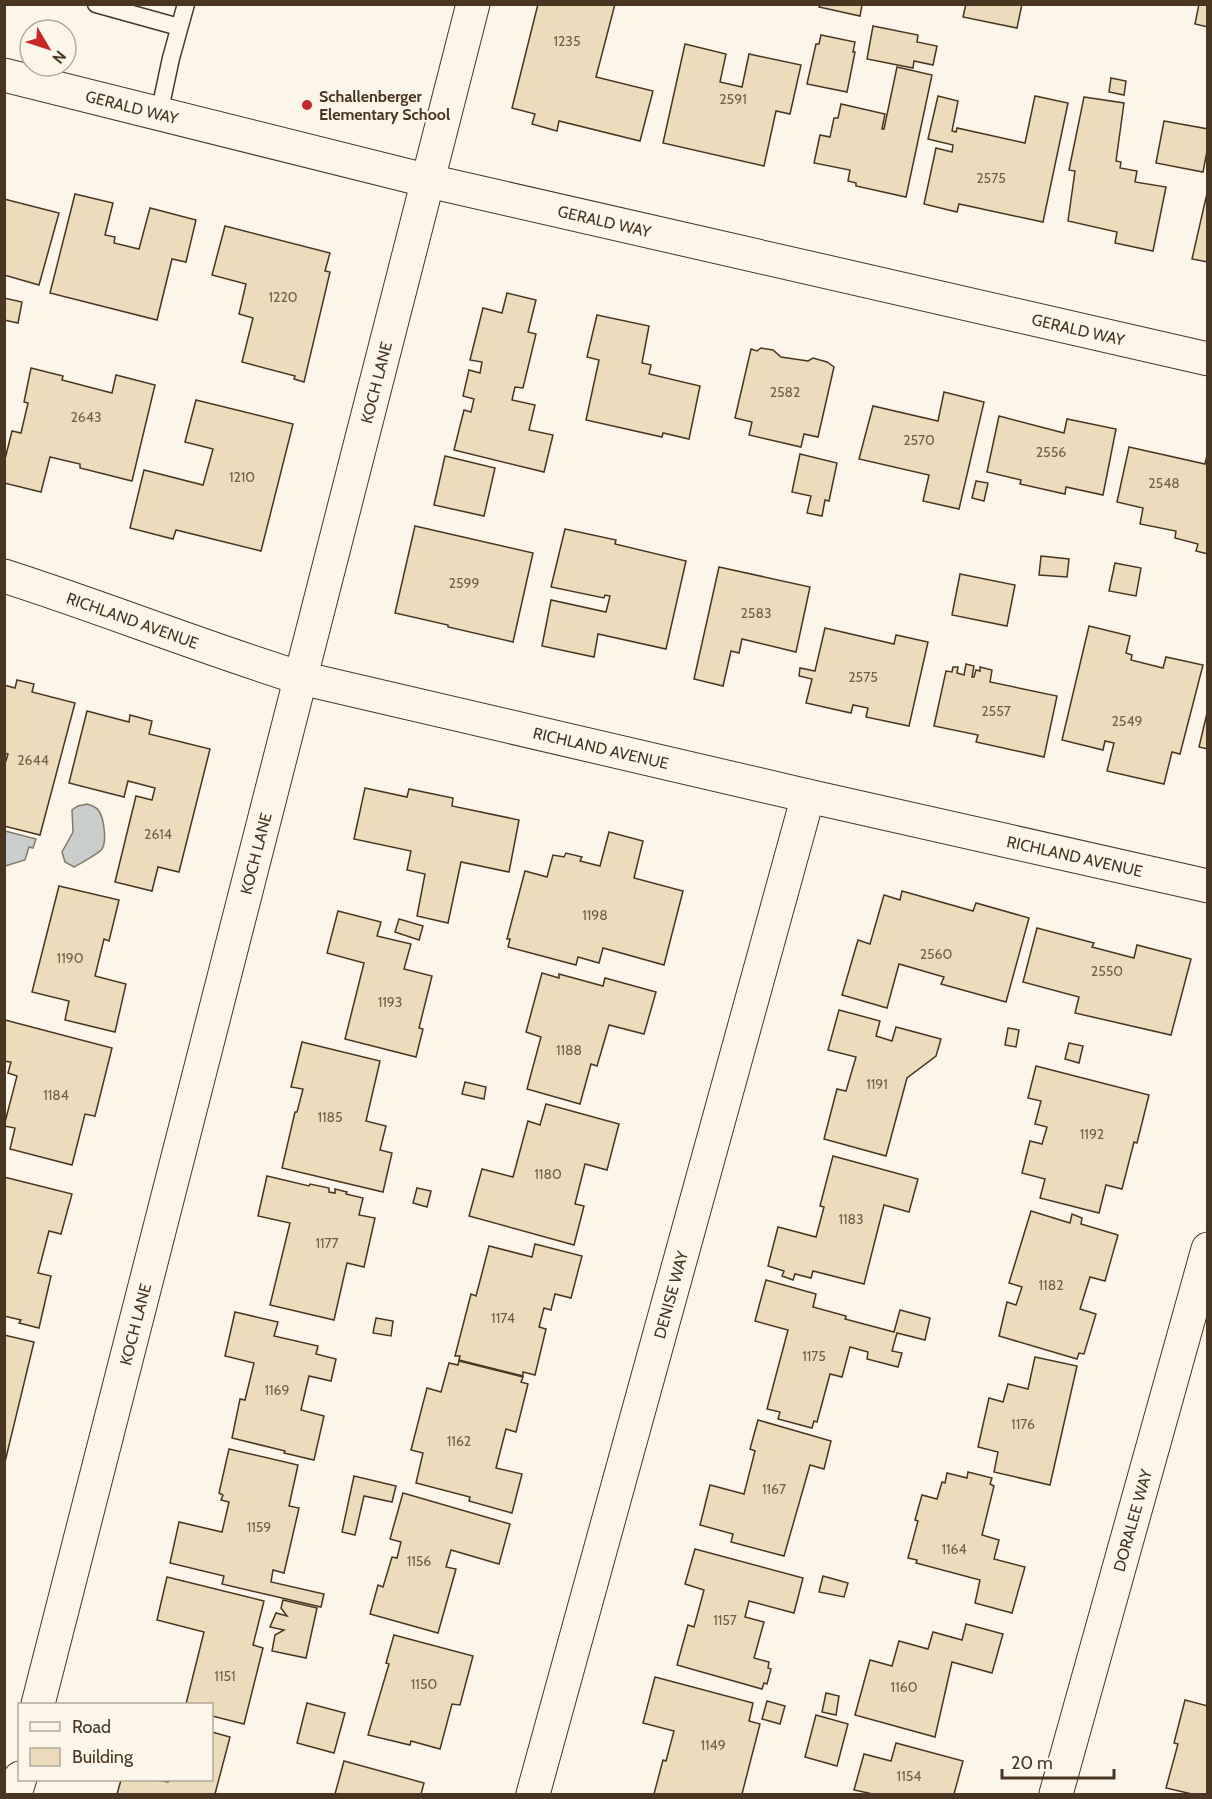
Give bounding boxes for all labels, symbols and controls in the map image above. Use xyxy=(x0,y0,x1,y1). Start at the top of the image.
north arrow xyxy=(18,18,78,78)
house number: 1235 xyxy=(553,32,581,50)
text: N xyxy=(48,47,70,67)
street label: GERALD WAY xyxy=(84,86,181,128)
place label: Schallenberger Elementary School xyxy=(319,87,450,124)
house number: 2591 xyxy=(719,90,747,108)
marker: Schallenberger Elementary School xyxy=(300,98,314,112)
house number: 2575 xyxy=(976,169,1006,187)
street label: GERALD WAY xyxy=(556,201,654,241)
house number: 1220 xyxy=(268,288,298,306)
street label: GERALD WAY xyxy=(1030,310,1128,349)
street label: KOCH LANE xyxy=(357,340,396,425)
house number: 2582 xyxy=(770,383,800,401)
house number: 2643 xyxy=(71,408,101,426)
house number: 2570 xyxy=(903,431,935,449)
house number: 2556 xyxy=(1036,443,1066,461)
house number: 1210 xyxy=(229,468,255,486)
house number: 2548 xyxy=(1148,474,1180,492)
house number: 2599 xyxy=(449,574,479,592)
street label: RICHLAND AVENUE xyxy=(64,588,201,653)
house number: 2583 xyxy=(741,604,771,622)
house number: 2575 xyxy=(848,668,878,686)
house number: 2557 xyxy=(981,702,1011,720)
house number: 2549 xyxy=(1112,712,1143,730)
street label: RICHLAND AVENUE xyxy=(531,723,671,773)
house number: 2644 xyxy=(17,751,49,769)
street label: KOCH LANE xyxy=(236,810,275,896)
house number: 2614 xyxy=(144,825,172,843)
street label: RICHLAND AVENUE xyxy=(1005,832,1145,881)
house number: 1198 xyxy=(582,906,608,924)
house number: 2560 xyxy=(920,945,953,963)
house number: 1190 xyxy=(57,949,84,967)
house number: 2550 xyxy=(1091,962,1123,980)
house number: 1193 xyxy=(378,993,402,1011)
house number: 1188 xyxy=(556,1041,582,1059)
house number: 1191 xyxy=(866,1075,888,1093)
house number: 1184 xyxy=(43,1086,69,1104)
house number: 1185 xyxy=(317,1108,343,1126)
house number: 1192 xyxy=(1080,1125,1104,1143)
house number: 1180 xyxy=(534,1165,562,1183)
house number: 1183 xyxy=(838,1210,864,1228)
house number: 1177 xyxy=(315,1234,339,1252)
street label: DENISE WAY xyxy=(649,1248,692,1341)
house number: 1182 xyxy=(1039,1276,1063,1294)
street label: KOCH LANE xyxy=(116,1281,155,1367)
house number: 1174 xyxy=(491,1309,515,1327)
house number: 1175 xyxy=(802,1347,826,1365)
house number: 1169 xyxy=(264,1381,290,1399)
house number: 1176 xyxy=(1011,1415,1035,1433)
house number: 1162 xyxy=(447,1432,471,1450)
street label: DORALEE WAY xyxy=(1109,1466,1156,1574)
house number: 1167 xyxy=(762,1480,786,1498)
house number: 1159 xyxy=(247,1518,271,1536)
house number: 1164 xyxy=(941,1540,967,1558)
house number: 1156 xyxy=(407,1552,431,1570)
house number: 1157 xyxy=(713,1611,737,1629)
house number: 1151 xyxy=(214,1667,236,1685)
house number: 1150 xyxy=(411,1675,437,1693)
house number: 1160 xyxy=(891,1678,918,1696)
legend xyxy=(18,1703,213,1781)
text: Road xyxy=(72,1716,111,1738)
house number: 1149 xyxy=(700,1736,726,1754)
scale bar xyxy=(1002,1742,1114,1780)
text: Building xyxy=(72,1746,134,1768)
text: 20 m xyxy=(1011,1752,1053,1774)
house number: 1154 xyxy=(897,1767,921,1785)

